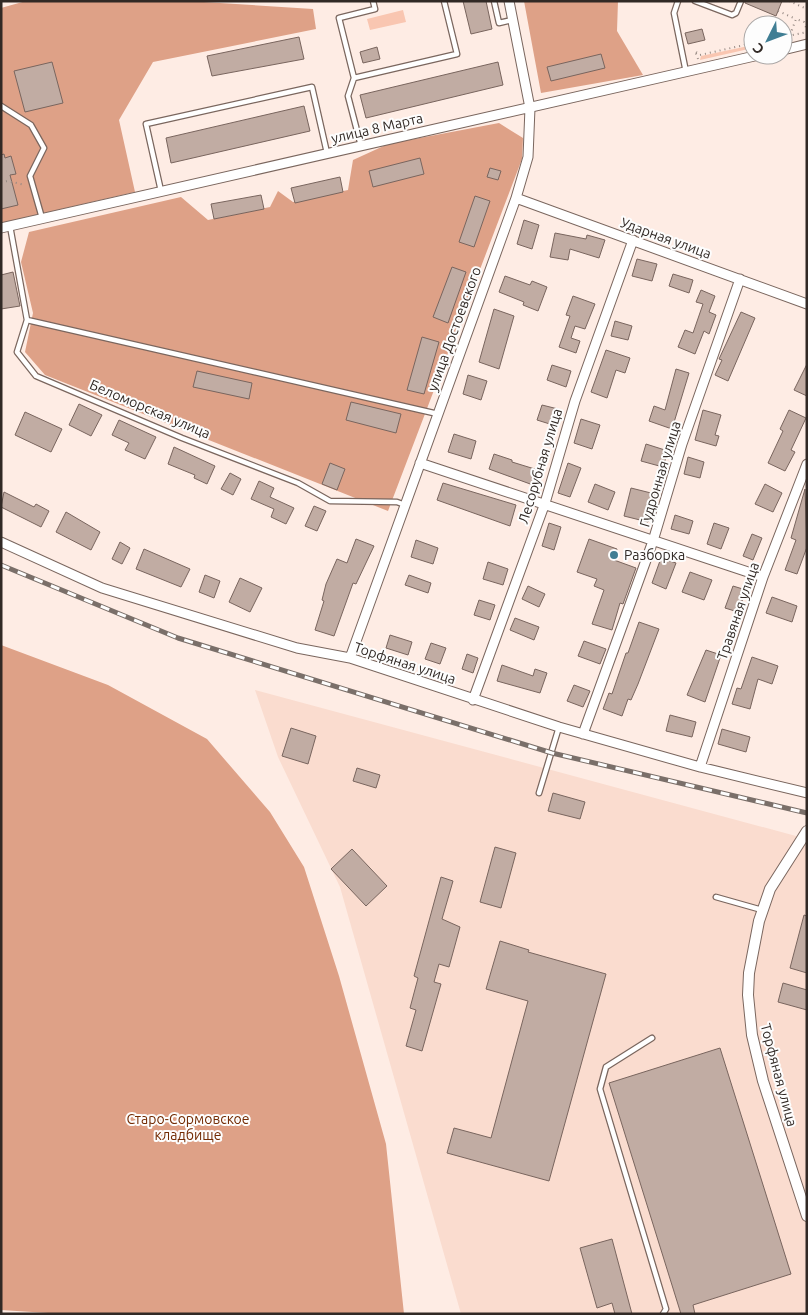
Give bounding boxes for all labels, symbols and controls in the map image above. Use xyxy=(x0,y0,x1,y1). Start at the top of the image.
north arrow xyxy=(743,15,793,65)
text: С xyxy=(749,40,767,57)
street label: улица 8 Марта xyxy=(330,110,424,146)
street label: Ударная улица xyxy=(619,214,713,262)
street label: улица Достоевского xyxy=(424,264,484,394)
street label: Беломорская улица xyxy=(87,376,213,442)
street label: Лесорубная улица xyxy=(515,406,565,526)
street label: Гудронная улица xyxy=(636,419,684,529)
place label: Разборка xyxy=(624,547,685,563)
marker: Разборка xyxy=(608,549,620,561)
street label: Травяная улица xyxy=(714,560,762,662)
street label: Торфяная улица xyxy=(352,639,458,687)
street label: Торфяная улица xyxy=(758,1022,800,1128)
park label: Старо-Сормовское кладбище xyxy=(126,1111,250,1143)

